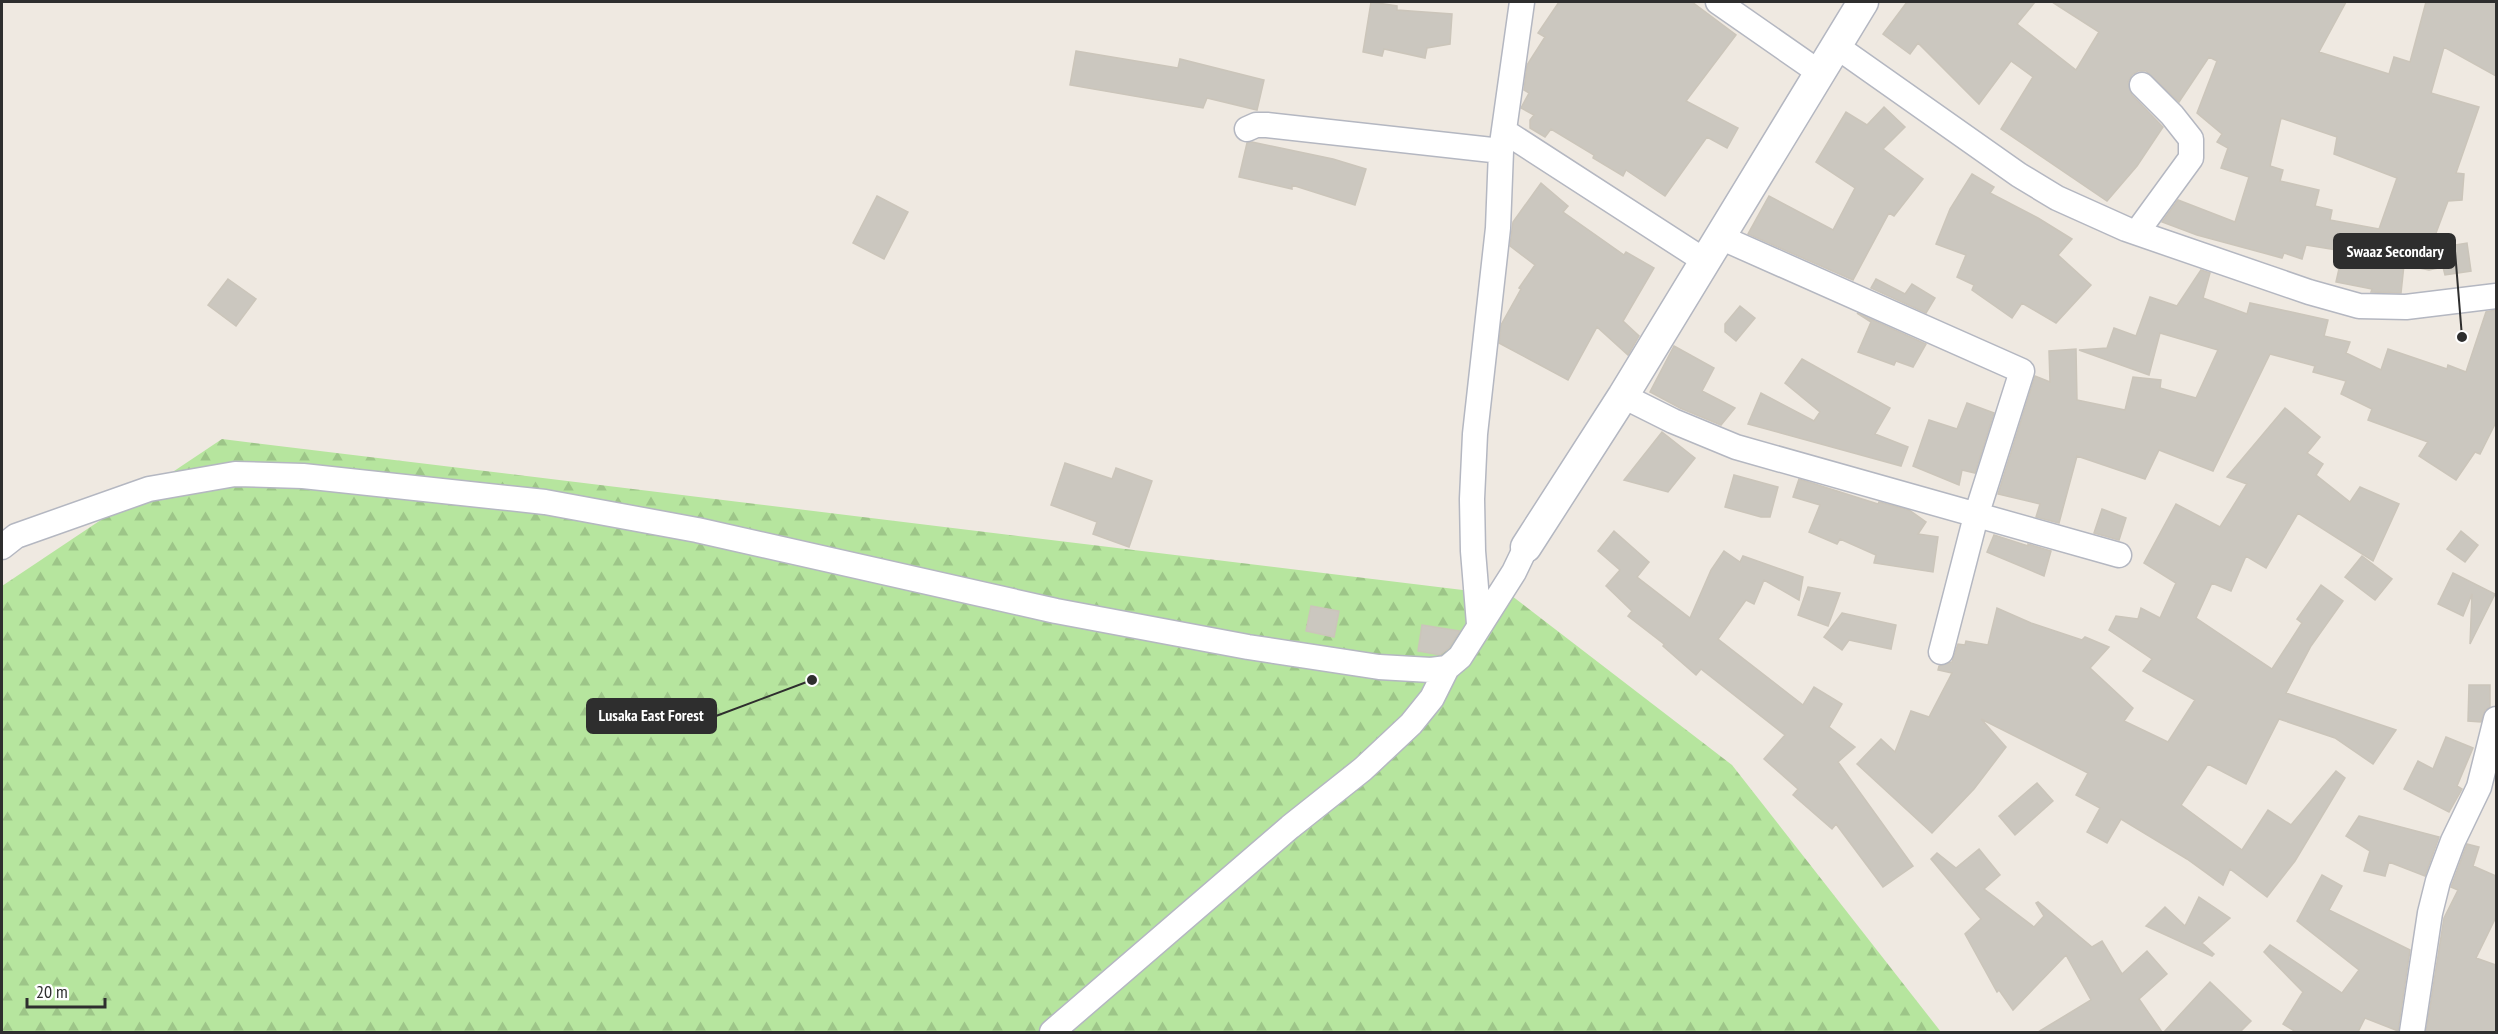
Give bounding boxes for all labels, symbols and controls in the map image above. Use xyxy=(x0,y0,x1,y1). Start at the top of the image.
callout: Swaaz Secondary xyxy=(2334,234,2455,268)
text: Swaaz Secondary xyxy=(2346,241,2444,261)
callout: Lusaka East Forest xyxy=(587,699,716,733)
text: Lusaka East Forest xyxy=(598,705,704,725)
scale bar xyxy=(27,971,105,1009)
text: 20 m xyxy=(36,980,68,1003)

